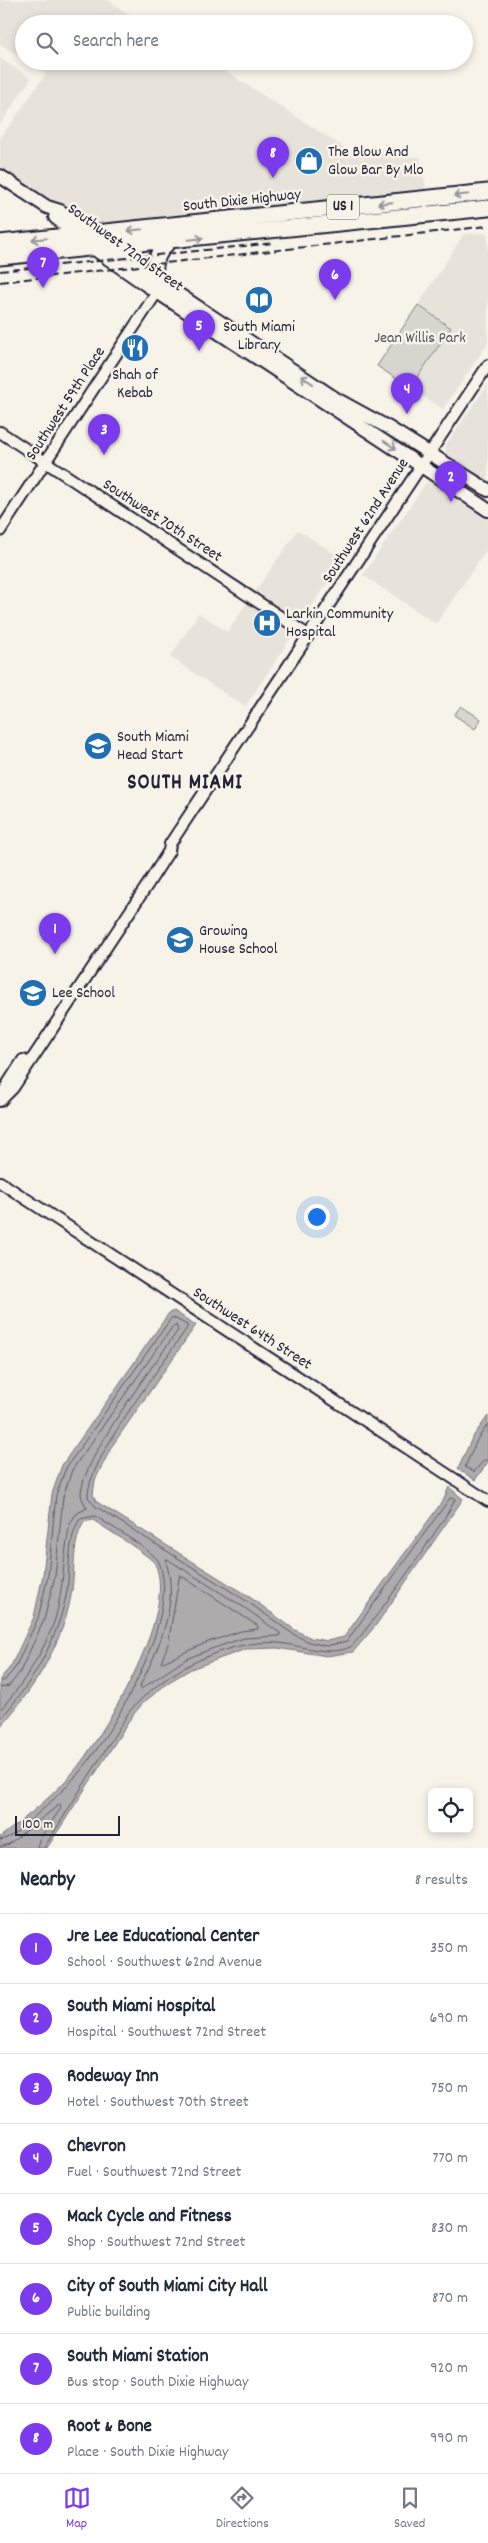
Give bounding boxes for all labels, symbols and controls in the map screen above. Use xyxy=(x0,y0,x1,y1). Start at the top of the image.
search box xyxy=(15,15,473,70)
icon: search xyxy=(33,29,61,57)
text: Search here xyxy=(73,29,159,56)
pin: 8 xyxy=(257,137,289,178)
place label: The Blow And Glow Bar By Mlo xyxy=(328,141,424,182)
shop icon: The Blow And Glow Bar By Mlo xyxy=(294,146,324,176)
street label: South Dixie Highway xyxy=(182,183,303,219)
one-way arrow xyxy=(453,190,469,200)
road number: US 1 xyxy=(327,194,359,220)
street label: Southwest 72nd Street xyxy=(62,198,188,298)
one-way arrow xyxy=(378,198,394,208)
one-way arrow xyxy=(127,225,143,235)
one-way arrow xyxy=(188,234,204,243)
one-way arrow xyxy=(31,235,47,244)
pin: 7 xyxy=(27,247,59,288)
pin: 6 xyxy=(319,259,351,300)
library icon: South Miami Library xyxy=(244,285,274,315)
pin: 5 xyxy=(183,310,215,351)
place label: South Miami Library xyxy=(223,316,295,357)
park label: Jean Willis Park xyxy=(374,327,466,350)
restaurant icon: Shah of Kebab xyxy=(120,333,150,363)
street label: Southwest 59th Place xyxy=(21,343,111,465)
place label: Shah of Kebab xyxy=(112,364,158,405)
pin: 4 xyxy=(391,373,423,414)
one-way arrow xyxy=(300,374,314,385)
pin: 3 xyxy=(88,414,120,455)
one-way arrow xyxy=(383,440,397,450)
street label: Southwest 62nd Avenue xyxy=(317,454,415,588)
pin: 2 xyxy=(435,461,467,502)
street label: Southwest 70th Street xyxy=(98,474,226,568)
place label: Larkin Community Hospital xyxy=(286,603,394,644)
hospital icon: Larkin Community Hospital xyxy=(252,608,282,638)
place label: South Miami Head Start xyxy=(117,726,189,767)
school or university icon: South Miami Head Start xyxy=(83,731,113,761)
district label: SOUTH MIAMI xyxy=(127,769,243,799)
pin: 1 xyxy=(39,913,71,954)
place label: Growing House School xyxy=(199,920,278,961)
school or university icon: Growing House School xyxy=(165,925,195,955)
school or university icon: Lee School xyxy=(18,978,48,1008)
place label: Lee School xyxy=(52,982,115,1005)
your location xyxy=(304,1204,330,1230)
street label: Southwest 64th Street xyxy=(188,1282,316,1376)
map controls xyxy=(428,1788,473,1833)
button: locate xyxy=(428,1788,473,1833)
scale bar xyxy=(15,1813,120,1836)
text: 100 m xyxy=(22,1815,53,1835)
text: Nearby xyxy=(20,1866,75,1896)
text: 8 results xyxy=(415,1869,468,1892)
text: Jre Lee Educational Center xyxy=(67,1924,259,1951)
text: 1 xyxy=(34,1937,38,1960)
text: 350 m xyxy=(430,1937,468,1960)
text: School · Southwest 62nd Avenue xyxy=(67,1951,262,1974)
text: South Miami Hospital xyxy=(67,1994,215,2021)
text: 2 xyxy=(33,2007,40,2030)
text: 690 m xyxy=(429,2007,468,2030)
text: Hospital · Southwest 72nd Street xyxy=(67,2021,266,2044)
text: Rodeway Inn xyxy=(67,2064,159,2091)
text: 3 xyxy=(32,2077,40,2100)
text: 750 m xyxy=(431,2077,468,2100)
text: Hotel · Southwest 70th Street xyxy=(67,2091,249,2114)
text: Chevron xyxy=(67,2134,126,2161)
text: 4 xyxy=(33,2147,39,2170)
text: 770 m xyxy=(432,2147,468,2170)
text: Fuel · Southwest 72nd Street xyxy=(67,2161,241,2184)
text: Mack Cycle and Fitness xyxy=(67,2204,232,2231)
text: 5 xyxy=(32,2217,40,2240)
text: 830 m xyxy=(431,2217,468,2240)
text: Shop · Southwest 72nd Street xyxy=(67,2231,245,2254)
text: City of South Miami City Hall xyxy=(67,2274,268,2301)
text: 6 xyxy=(32,2287,40,2310)
text: 870 m xyxy=(432,2287,468,2310)
text: Public building xyxy=(67,2301,150,2324)
text: South Miami Station xyxy=(67,2344,209,2371)
text: 7 xyxy=(33,2357,39,2380)
text: 920 m xyxy=(430,2357,468,2380)
text: Bus stop · South Dixie Highway xyxy=(67,2371,248,2394)
text: Root & Bone xyxy=(67,2414,152,2441)
text: 8 xyxy=(33,2427,39,2450)
text: 990 m xyxy=(430,2427,468,2450)
text: Place · South Dixie Highway xyxy=(67,2441,229,2464)
tab: Map xyxy=(63,2484,91,2534)
tab: Directions xyxy=(216,2484,269,2534)
tab: Saved xyxy=(394,2484,425,2534)

